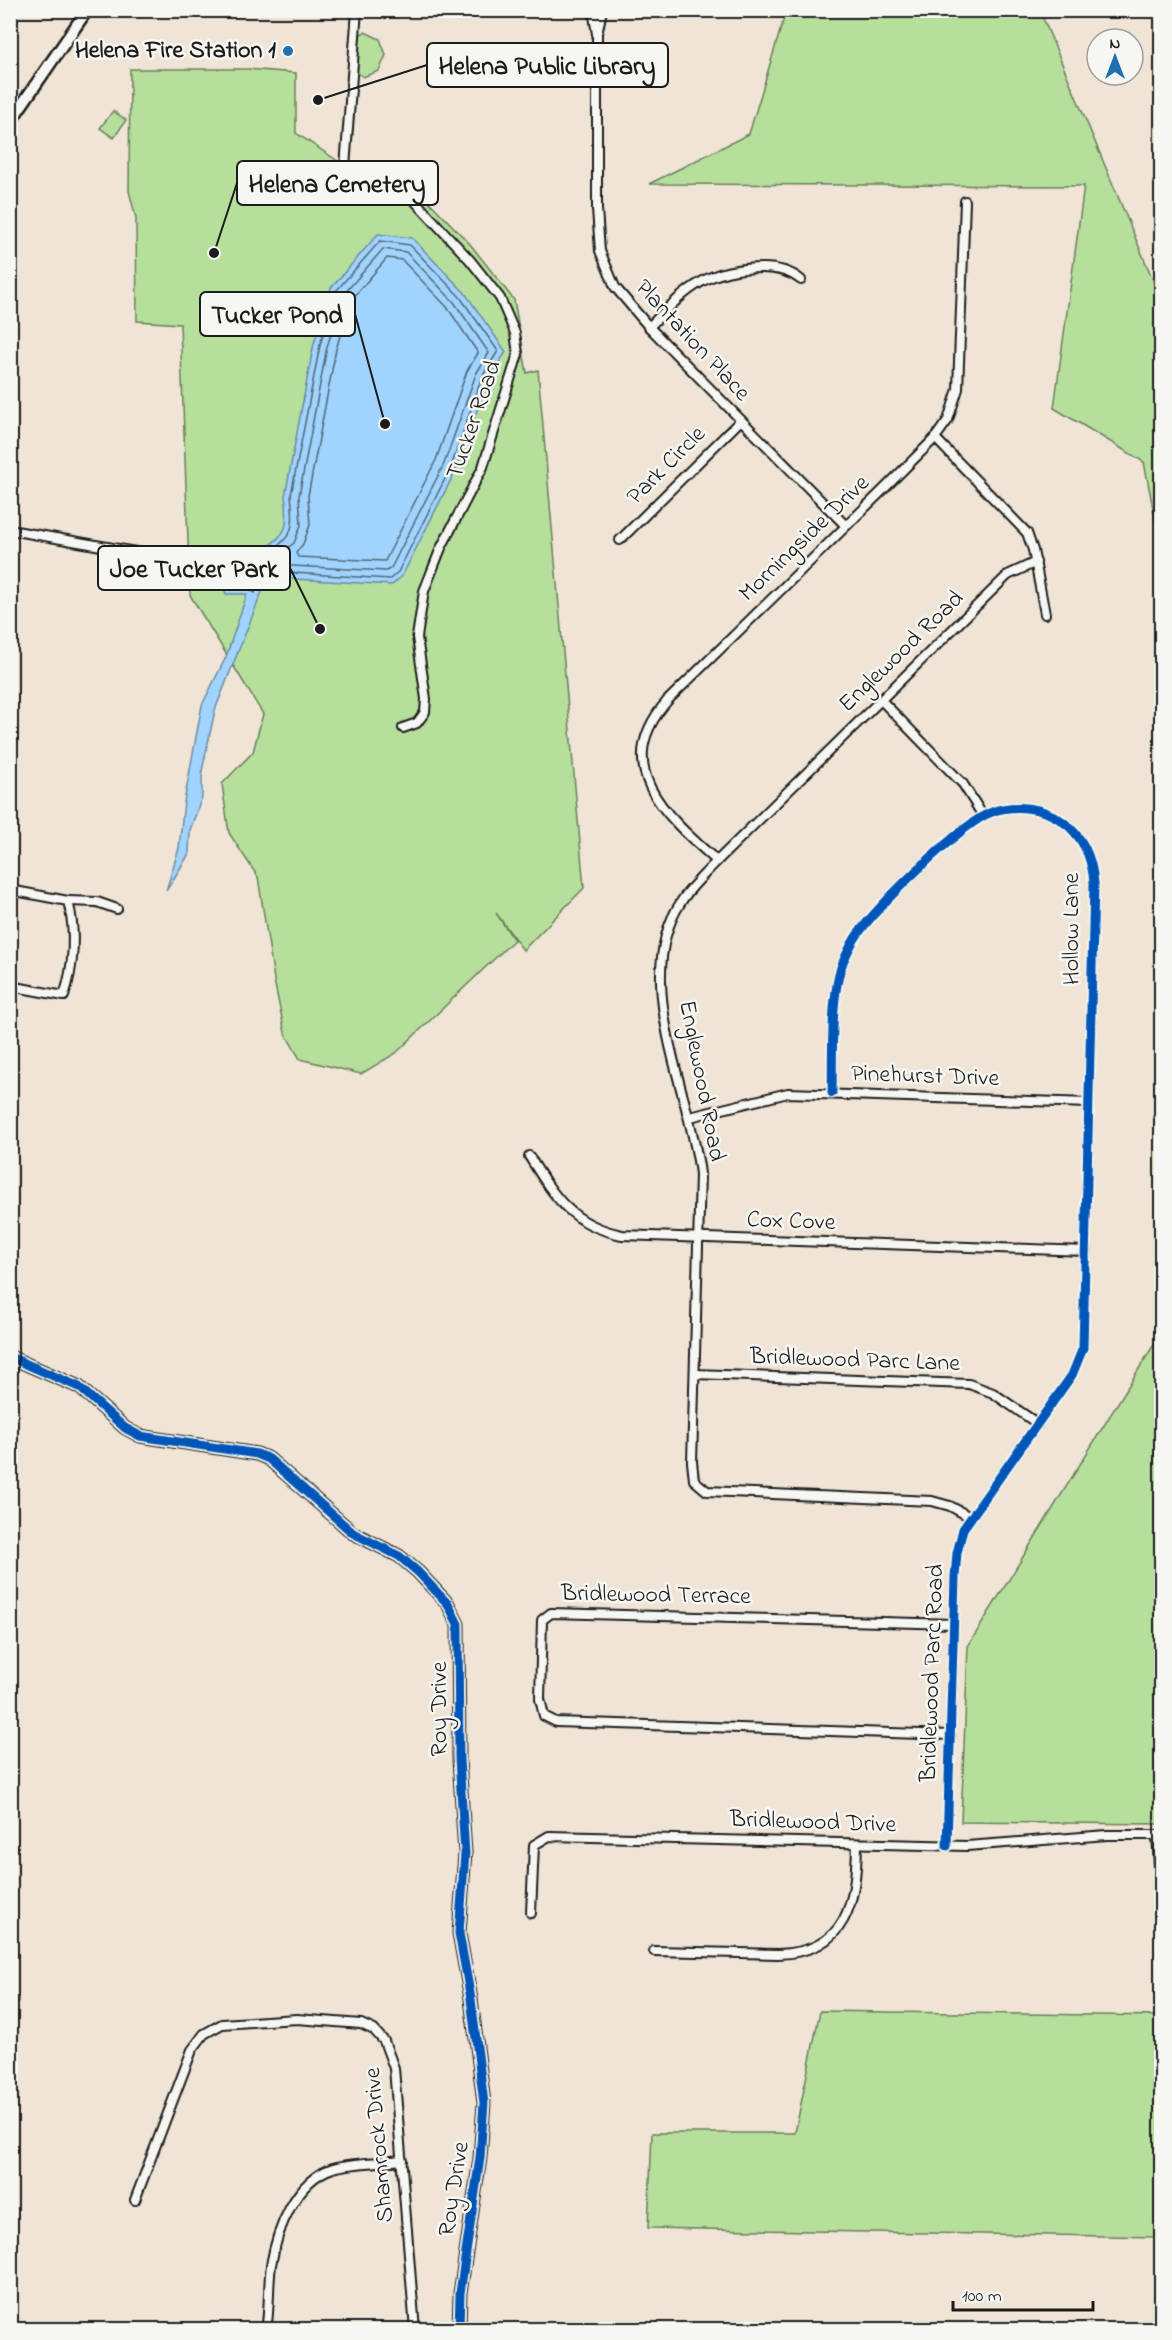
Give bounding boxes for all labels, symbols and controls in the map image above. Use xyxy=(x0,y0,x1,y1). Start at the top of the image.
north arrow xyxy=(1085,27,1145,87)
text: N xyxy=(1110,32,1121,56)
place label: Helena Fire Station 1 xyxy=(75,34,276,69)
callout: Helena Public Library xyxy=(427,43,668,87)
marker: Helena Fire Station 1 xyxy=(281,44,295,58)
text: Helena Public Library xyxy=(438,49,656,87)
callout: Helena Cemetery xyxy=(237,161,438,205)
text: Helena Cemetery xyxy=(249,167,425,205)
street label: Plantation Place xyxy=(626,272,758,410)
callout: Tucker Pond xyxy=(200,292,355,336)
text: Tucker Pond xyxy=(211,298,343,336)
street label: Tucker Road xyxy=(438,355,512,484)
street label: Park Circle xyxy=(619,418,715,514)
street label: Morningside Drive xyxy=(732,467,879,611)
callout: Joe Tucker Park xyxy=(98,546,290,590)
text: Joe Tucker Park xyxy=(110,552,279,590)
street label: Englewood Road xyxy=(831,582,973,721)
street label: Hollow Lane xyxy=(1055,873,1090,985)
street label: Englewood Road xyxy=(668,998,734,1165)
street label: Pinehurst Drive xyxy=(850,1057,1000,1097)
street label: Cox Cove xyxy=(746,1203,836,1241)
street label: Bridlewood Parc Lane xyxy=(748,1340,961,1382)
street label: Bridlewood Parc Road xyxy=(912,1563,954,1783)
street label: Bridlewood Terrace xyxy=(560,1577,751,1615)
street label: Roy Drive xyxy=(423,1661,459,1757)
street label: Bridlewood Drive xyxy=(728,1803,897,1843)
street label: Shamrock Drive xyxy=(356,2066,404,2224)
street label: Roy Drive xyxy=(430,2139,481,2239)
scale bar xyxy=(953,2274,1092,2312)
text: 100 m xyxy=(962,2284,1002,2310)

